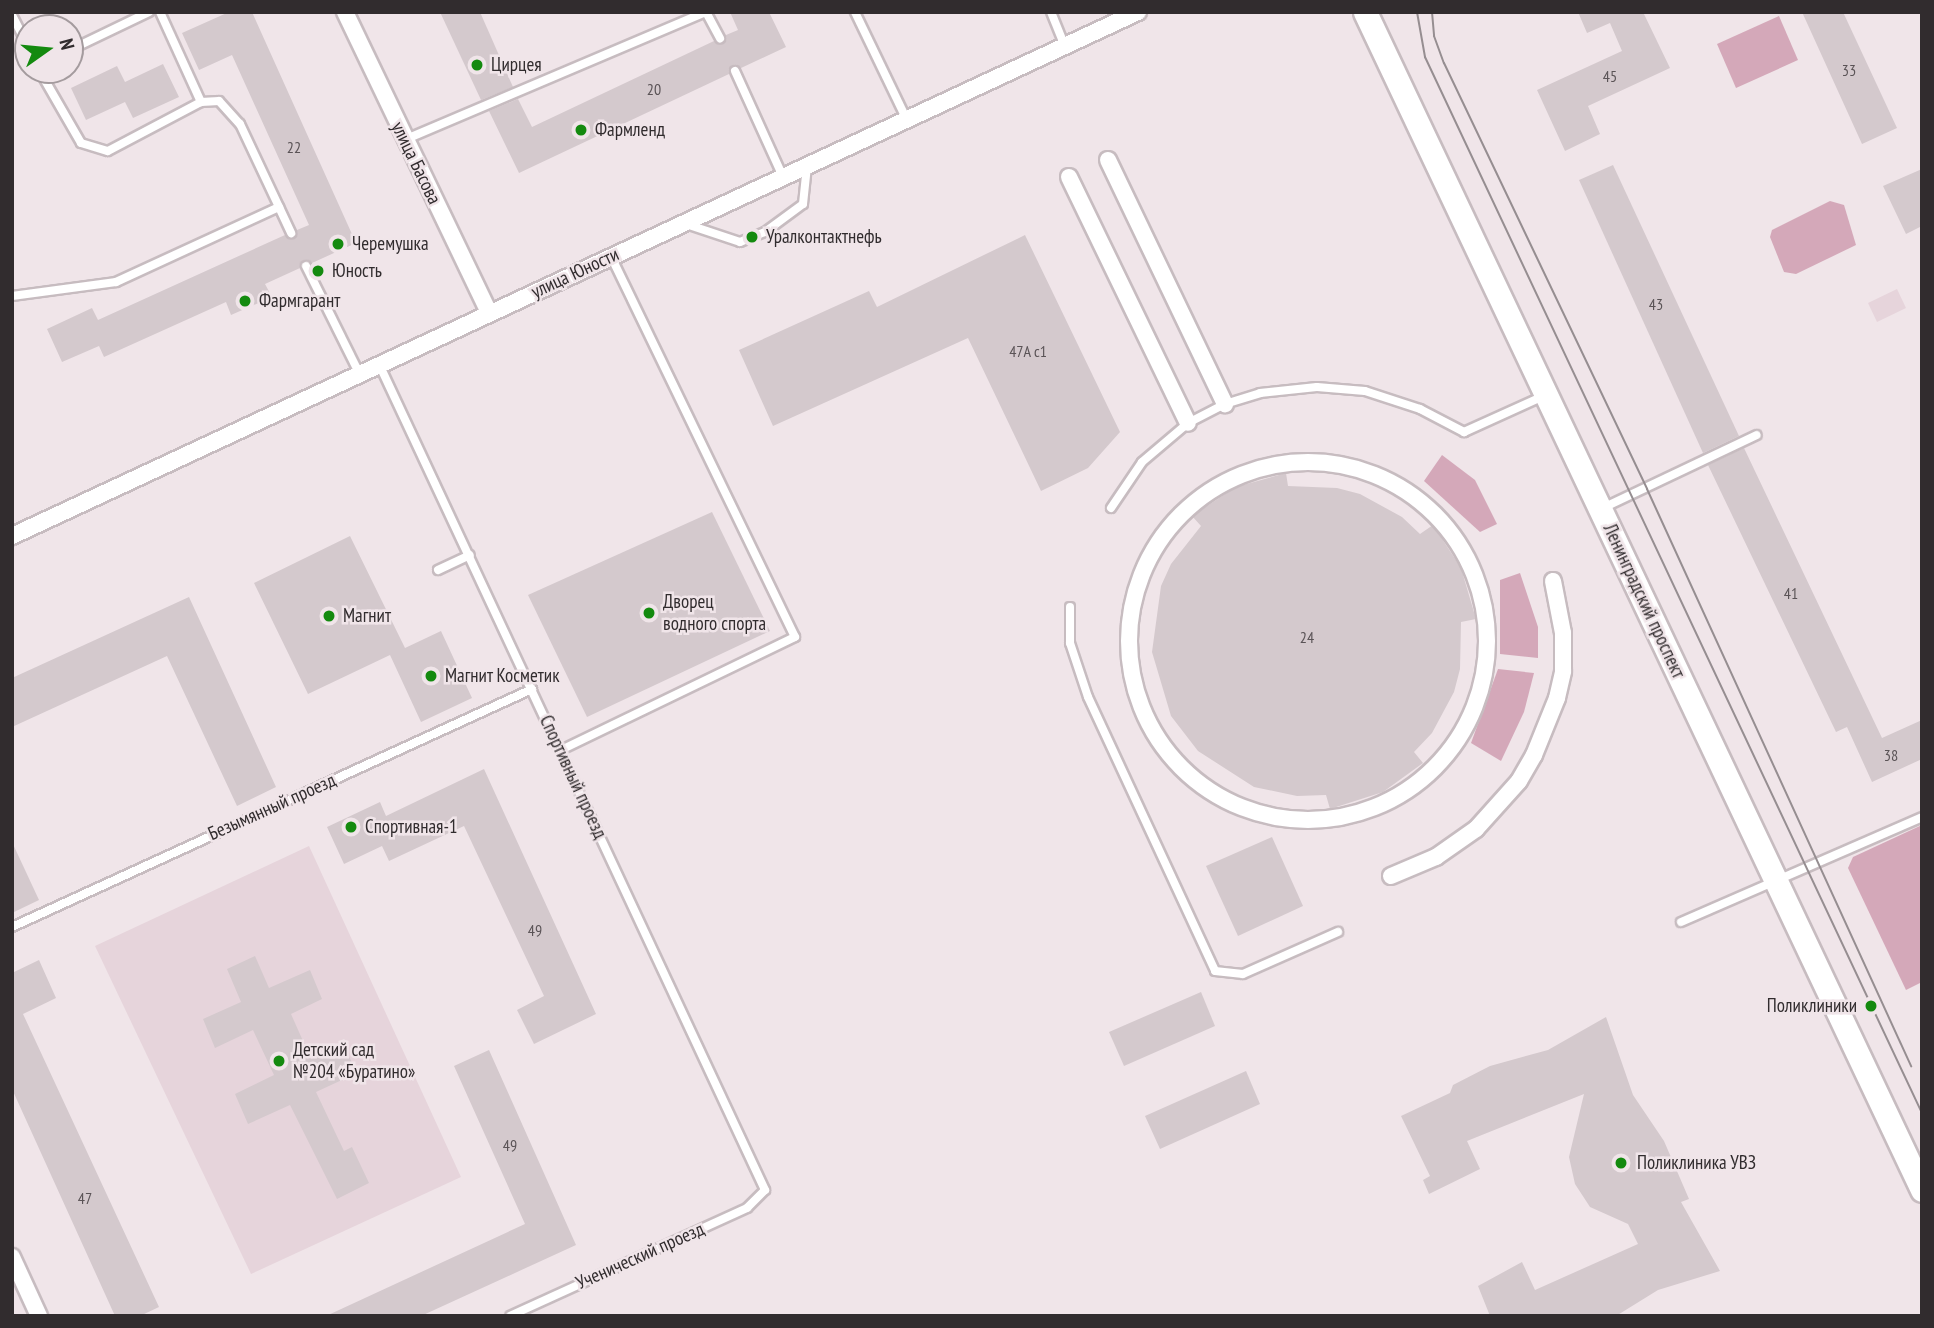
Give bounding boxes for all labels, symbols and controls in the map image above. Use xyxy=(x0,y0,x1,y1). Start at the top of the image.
north arrow xyxy=(14,14,84,84)
text: N xyxy=(54,36,80,52)
place label: Цирцея xyxy=(491,54,542,76)
marker: Цирцея xyxy=(469,57,485,73)
house number: 33 xyxy=(1842,60,1856,80)
house number: 45 xyxy=(1603,66,1617,86)
house number: 20 xyxy=(647,79,661,99)
street label: улица Басова xyxy=(386,118,446,208)
place label: Фармленд xyxy=(595,119,665,141)
marker: Фармленд xyxy=(573,122,589,138)
house number: 22 xyxy=(287,137,301,157)
place label: Уралконтактнефь xyxy=(766,226,882,248)
marker: Уралконтактнефь xyxy=(744,229,760,245)
place label: Черемушка xyxy=(352,233,429,255)
marker: Черемушка xyxy=(330,236,346,252)
street label: улица Юности xyxy=(528,243,622,303)
place label: Юность xyxy=(332,260,382,282)
marker: Юность xyxy=(310,263,326,279)
place label: Фармгарант xyxy=(259,290,340,312)
marker: Фармгарант xyxy=(237,293,253,309)
house number: 43 xyxy=(1649,294,1663,314)
house number: 47А с1 xyxy=(1009,341,1047,361)
street label: Ленинградский проспект xyxy=(1598,520,1690,682)
house number: 41 xyxy=(1784,583,1798,603)
place label: Дворец водного спорта xyxy=(663,591,766,635)
place label: Магнит xyxy=(343,605,391,627)
marker: Дворец водного спорта xyxy=(641,605,657,621)
marker: Магнит xyxy=(321,608,337,624)
house number: 24 xyxy=(1300,627,1314,647)
place label: Магнит Косметик xyxy=(445,665,560,687)
marker: Магнит Косметик xyxy=(423,668,439,684)
street label: Спортивный проезд xyxy=(534,712,612,842)
house number: 38 xyxy=(1884,745,1898,765)
street label: Безымянный проезд xyxy=(205,769,339,845)
place label: Спортивная-1 xyxy=(365,816,457,838)
marker: Спортивная-1 xyxy=(343,819,359,835)
house number: 49 xyxy=(528,920,542,940)
place label: Поликлиники xyxy=(1767,995,1857,1017)
marker: Поликлиники xyxy=(1863,998,1879,1014)
place label: Детский сад №204 «Буратино» xyxy=(293,1039,415,1083)
marker: Детский сад №204 «Буратино» xyxy=(271,1053,287,1069)
house number: 49 xyxy=(503,1135,517,1155)
place label: Поликлиника УВЗ xyxy=(1637,1152,1756,1174)
marker: Поликлиника УВЗ xyxy=(1611,1153,1631,1173)
house number: 47 xyxy=(78,1188,92,1208)
street label: Ученический проезд xyxy=(572,1218,708,1294)

